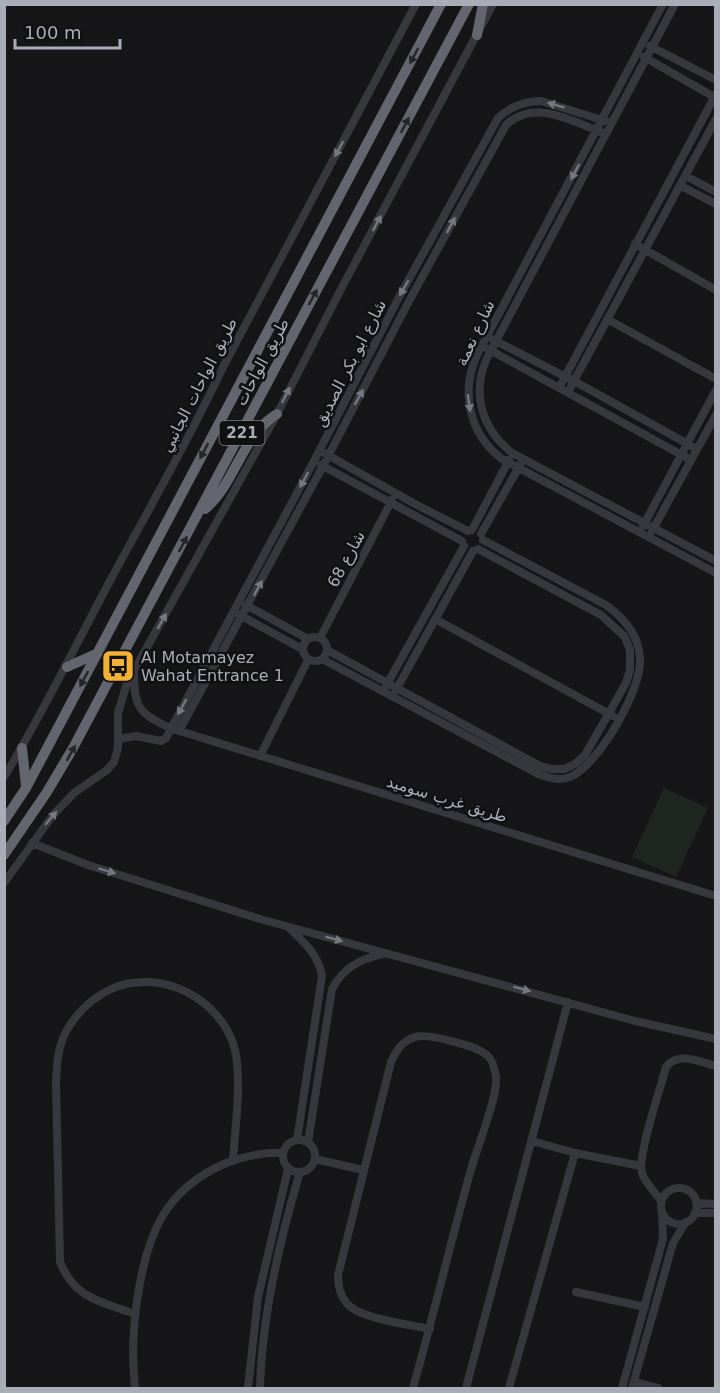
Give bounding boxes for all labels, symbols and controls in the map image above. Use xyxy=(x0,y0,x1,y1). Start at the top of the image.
scale bar xyxy=(15,12,120,50)
text: 100 m xyxy=(24,22,82,43)
one-way arrow xyxy=(409,48,419,65)
one-way arrow xyxy=(547,99,565,109)
one-way arrow xyxy=(400,116,410,133)
one-way arrow xyxy=(334,141,344,158)
one-way arrow xyxy=(570,163,580,180)
one-way arrow xyxy=(372,214,382,231)
one-way arrow xyxy=(446,216,456,233)
one-way arrow xyxy=(399,280,410,296)
one-way arrow xyxy=(308,289,318,306)
street label: شارع ابو بكر الصديق xyxy=(310,297,391,430)
street label: شارع نعمة xyxy=(451,297,499,369)
street label: طريق الواحات الجانبي xyxy=(157,315,242,456)
street label: طريق الواحات xyxy=(231,315,294,409)
one-way arrow xyxy=(281,387,291,404)
one-way arrow xyxy=(354,388,364,405)
one-way arrow xyxy=(465,394,474,413)
road number: 221 xyxy=(220,421,264,445)
one-way arrow xyxy=(199,442,209,459)
one-way arrow xyxy=(299,471,309,488)
street label: شارع 68 xyxy=(323,528,370,591)
one-way arrow xyxy=(178,535,188,552)
one-way arrow xyxy=(253,579,263,596)
one-way arrow xyxy=(157,612,167,629)
bus stop icon: Al Motamayez Wahat Entrance 1 xyxy=(100,648,136,684)
place label: Al Motamayez Wahat Entrance 1 xyxy=(141,648,284,685)
one-way arrow xyxy=(79,671,89,688)
one-way arrow xyxy=(177,699,187,716)
one-way arrow xyxy=(65,745,76,761)
street label: طريق غرب سوميد xyxy=(384,772,510,827)
one-way arrow xyxy=(44,811,57,826)
one-way arrow xyxy=(98,867,116,876)
one-way arrow xyxy=(325,935,343,944)
one-way arrow xyxy=(513,985,531,995)

